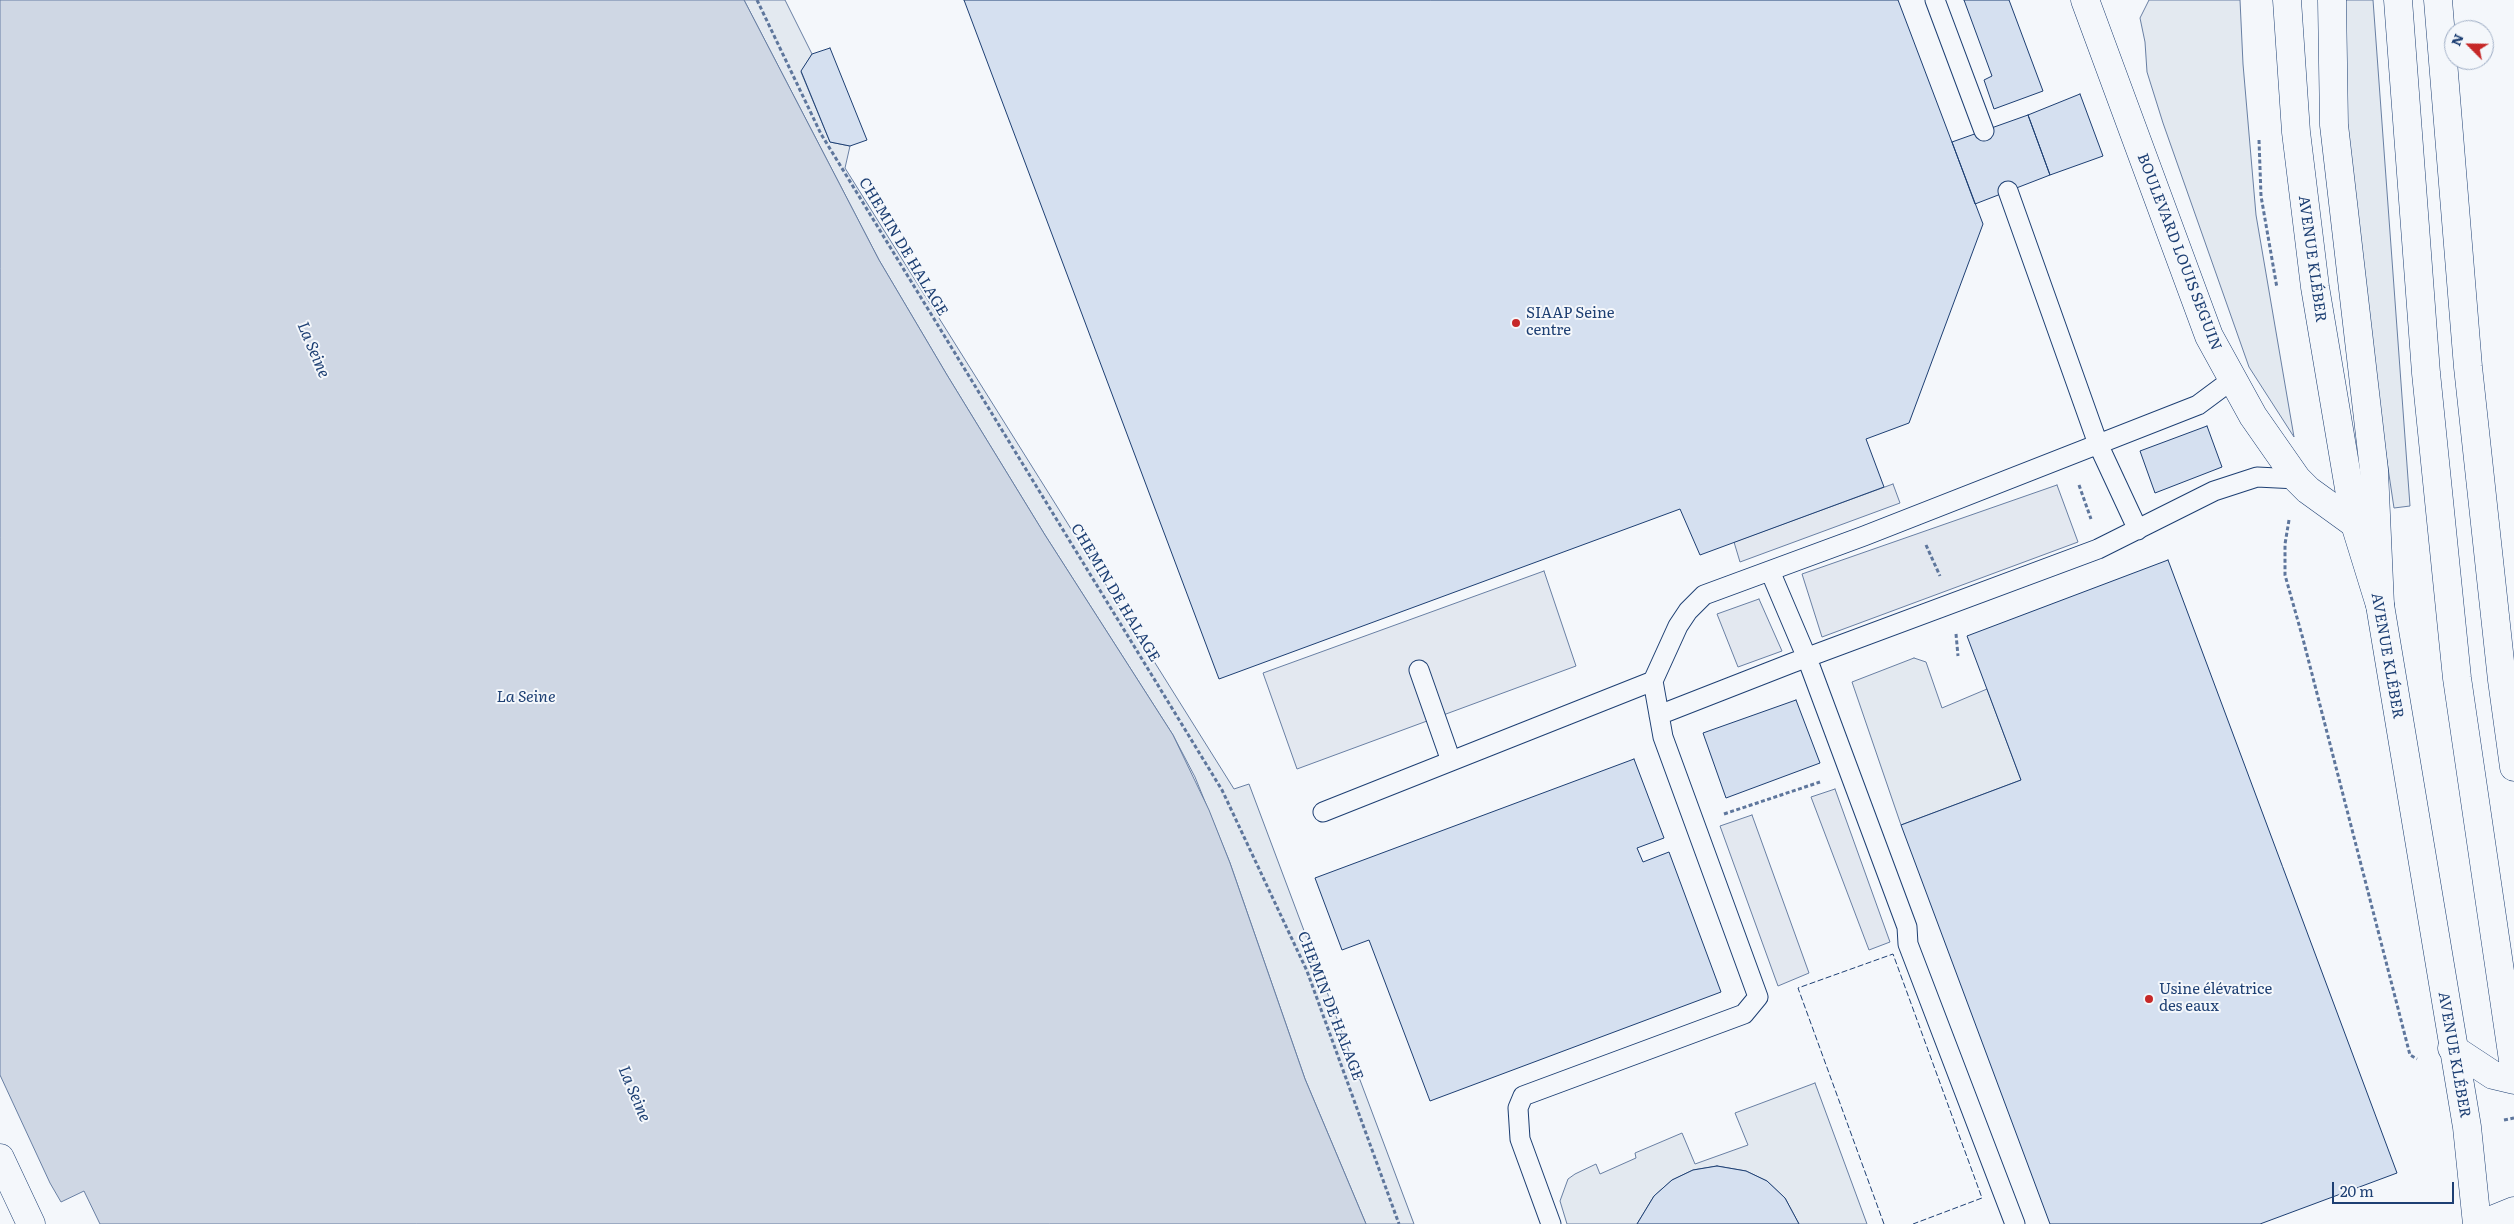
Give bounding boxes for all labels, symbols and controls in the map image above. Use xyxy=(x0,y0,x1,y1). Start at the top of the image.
north arrow xyxy=(2444,20,2494,70)
text: N xyxy=(2445,30,2468,49)
street label: BOULEVARD LOUIS SEGUIN xyxy=(2133,151,2225,353)
street label: CHEMIN DE HALAGE xyxy=(855,175,951,319)
street label: AVENUE KLÉBER xyxy=(2294,194,2330,324)
place label: SIAAP Seine centre xyxy=(1526,305,1615,340)
marker: SIAAP Seine centre xyxy=(1510,317,1522,329)
water label: La Seine xyxy=(293,319,333,381)
street label: CHEMIN DE HALAGE xyxy=(1067,521,1163,665)
street label: AVENUE KLÉBER xyxy=(2367,591,2407,721)
water label: La Seine xyxy=(496,687,556,707)
street label: CHEMIN DE HALAGE xyxy=(1293,929,1367,1083)
place label: Usine élévatrice des eaux xyxy=(2159,981,2272,1016)
street label: AVENUE KLÉBER xyxy=(2434,990,2474,1120)
marker: Usine élévatrice des eaux xyxy=(2143,993,2155,1005)
water label: La Seine xyxy=(614,1063,654,1125)
scale bar xyxy=(2334,1172,2456,1204)
text: 20 m xyxy=(2340,1179,2374,1202)

